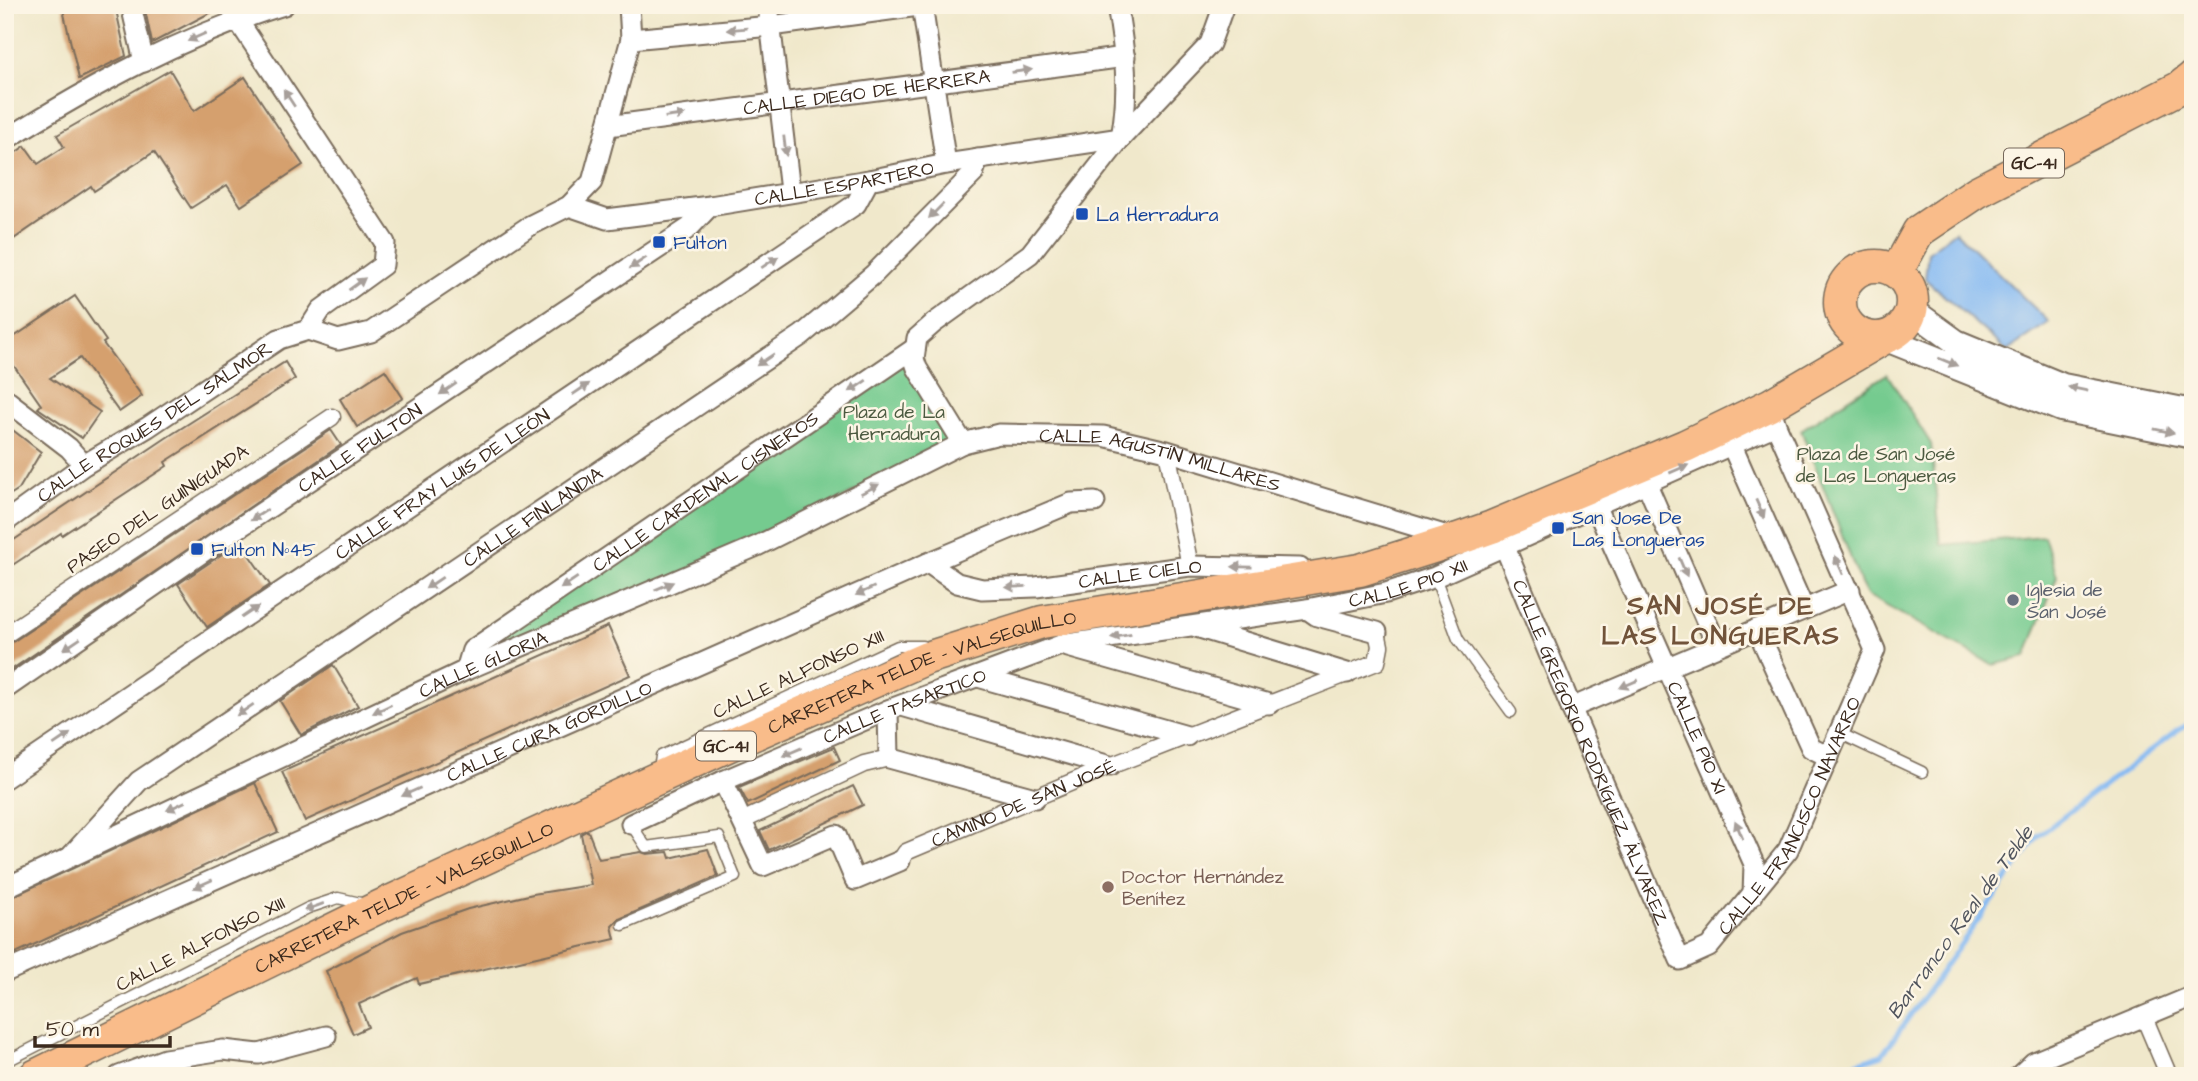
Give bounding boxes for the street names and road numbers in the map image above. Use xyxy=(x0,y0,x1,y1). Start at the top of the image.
street label: CALLE DIEGO DE HERRERA xyxy=(742,63,992,123)
road number: GC-41 xyxy=(2004,148,2064,178)
street label: CALLE ESPARTERO xyxy=(753,155,937,213)
street label: CALLE ROQUES DEL SALMOR xyxy=(32,335,278,510)
street label: CALLE FULTON xyxy=(293,397,428,500)
street label: CALLE FRAY LUIS DE LEÓN xyxy=(330,402,556,567)
street label: CALLE CARDENAL CISNEROS xyxy=(587,406,825,579)
street label: CALLE AGUSTÍN MILLARES xyxy=(1039,423,1283,500)
street label: PASEO DEL GUINIGUADA xyxy=(61,438,254,580)
street label: CALLE FINLANDIA xyxy=(458,461,609,574)
street label: CALLE PIO XII xyxy=(1346,552,1472,615)
street label: CALLE CIELO xyxy=(1077,554,1202,596)
street label: CALLE GREGORIO RODRÍGUEZ ÁLVAREZ xyxy=(1505,576,1675,930)
street label: CARRETERA TELDE - VALSEQUILLO xyxy=(764,605,1079,742)
street label: CALLE ALFONSO XIII xyxy=(708,623,889,726)
street label: CALLE GLORIA xyxy=(415,625,552,705)
street label: CALLE TASARTICO xyxy=(819,662,991,751)
street label: CALLE CURA GORDILLO xyxy=(443,675,657,790)
street label: CALLE PÍO XI xyxy=(1660,677,1733,798)
street label: CALLE FRANCISCO NAVARRO xyxy=(1712,692,1868,941)
road number: GC-41 xyxy=(696,732,756,760)
street label: CAMINO DE SAN JOSÉ xyxy=(927,753,1120,855)
street label: CARRETERA TELDE - VALSEQUILLO xyxy=(250,816,559,981)
street label: CALLE ALFONSO XIII xyxy=(111,890,290,999)

